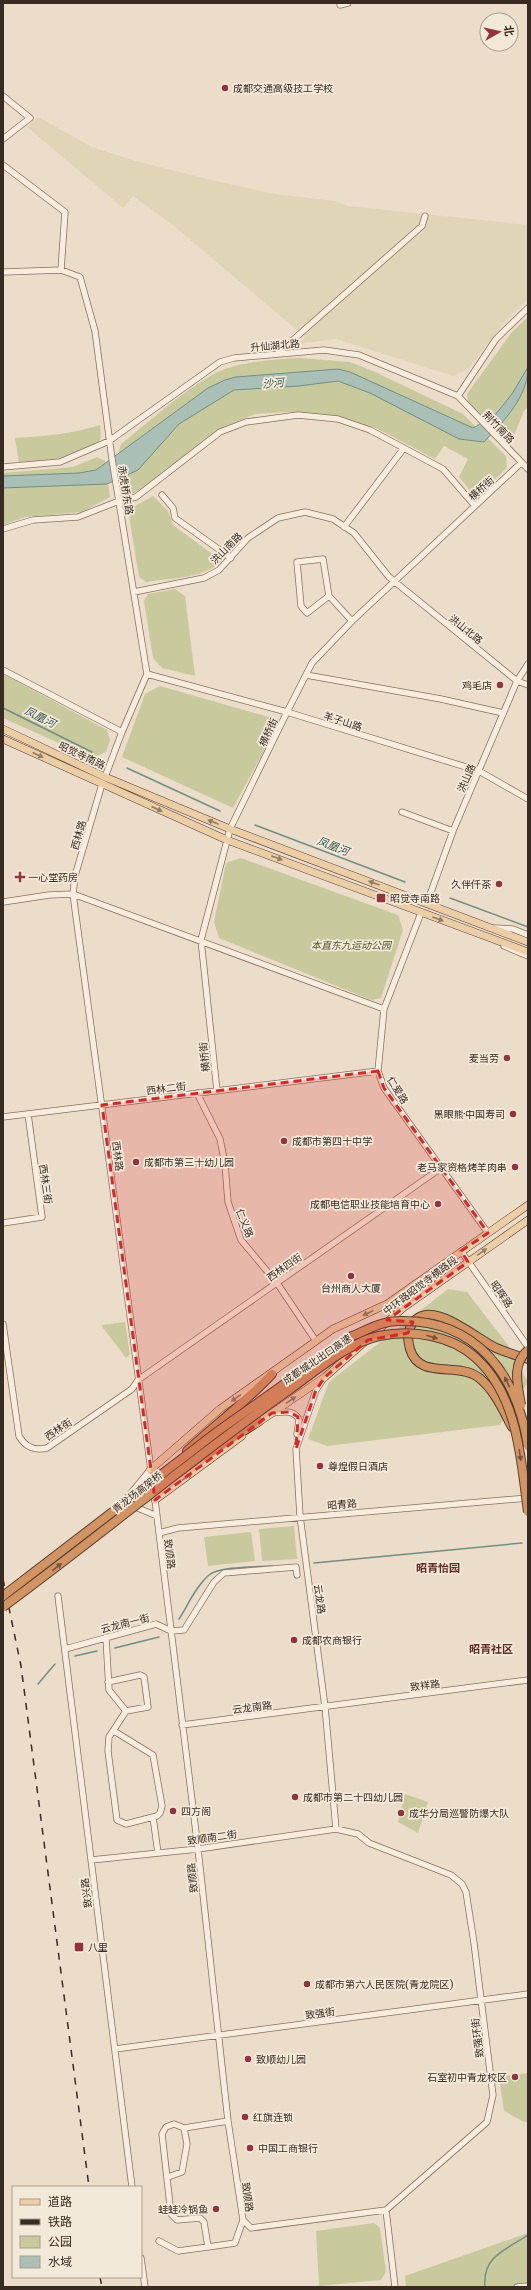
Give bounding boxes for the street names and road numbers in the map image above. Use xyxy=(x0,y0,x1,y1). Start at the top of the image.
street label: 升仙湖北路 xyxy=(250,337,301,354)
street label: 荆竹南路 xyxy=(480,408,517,446)
street label: 赤虎桥东路 xyxy=(115,464,136,516)
street label: 横桥街 xyxy=(466,474,497,503)
street label: 洪山南路 xyxy=(208,530,245,567)
street label: 洪山北路 xyxy=(446,612,485,647)
street label: 羊子山路 xyxy=(322,709,364,734)
street label: 横桥街 xyxy=(256,716,281,749)
street label: 昭觉寺南路 xyxy=(56,739,107,772)
street label: 洪山路 xyxy=(455,762,478,795)
street label: 西林路 xyxy=(68,819,89,851)
street label: 横桥街 xyxy=(196,1041,213,1073)
street label: 仁爱路 xyxy=(384,1074,411,1106)
street label: 西林二街 xyxy=(145,1080,187,1097)
street label: 西林路 xyxy=(109,1140,126,1172)
street label: 西林三街 xyxy=(36,1163,55,1205)
street label: 仁义路 xyxy=(233,1207,256,1240)
street label: 西林四街 xyxy=(264,1251,304,1284)
street label: 中环路昭觉寺横路段 xyxy=(380,1253,460,1318)
street label: 昭晖路 xyxy=(488,1278,516,1310)
street label: 成都城北出口高速 xyxy=(280,1332,354,1387)
street label: 西林街 xyxy=(42,1416,74,1443)
street label: 青龙场高架桥 xyxy=(110,1469,165,1516)
street label: 昭青路 xyxy=(327,1497,358,1512)
street label: 致顺路 xyxy=(161,1538,178,1570)
street label: 云龙路 xyxy=(311,1583,328,1615)
street label: 云龙南一街 xyxy=(99,1611,151,1636)
street label: 致祥路 xyxy=(409,1677,441,1694)
street label: 云龙南路 xyxy=(231,1699,273,1716)
street label: 致顺南二街 xyxy=(186,1828,238,1847)
street label: 致顺路 xyxy=(184,1862,201,1894)
street label: 致兴路 xyxy=(78,1877,95,1909)
street label: 致强街 xyxy=(304,2005,336,2022)
street label: 致强环街 xyxy=(469,2017,486,2059)
street label: 致顺路 xyxy=(239,2181,256,2213)

